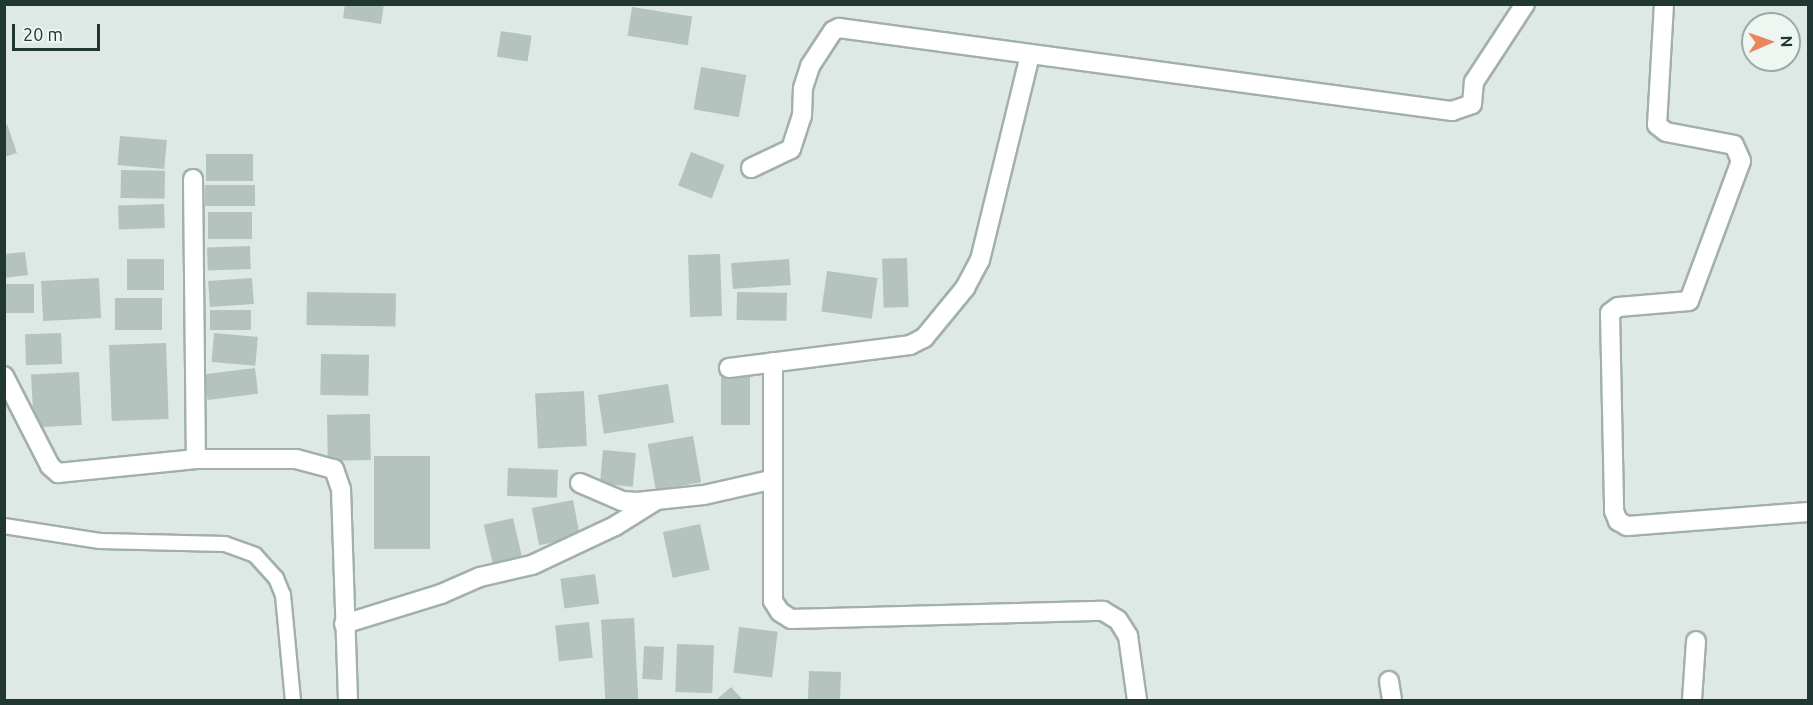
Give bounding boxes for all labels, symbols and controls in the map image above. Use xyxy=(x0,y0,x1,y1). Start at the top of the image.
scale bar xyxy=(15,12,104,50)
north arrow xyxy=(1741,12,1801,72)
text: 20 m xyxy=(23,24,63,44)
text: N xyxy=(1778,35,1796,48)

